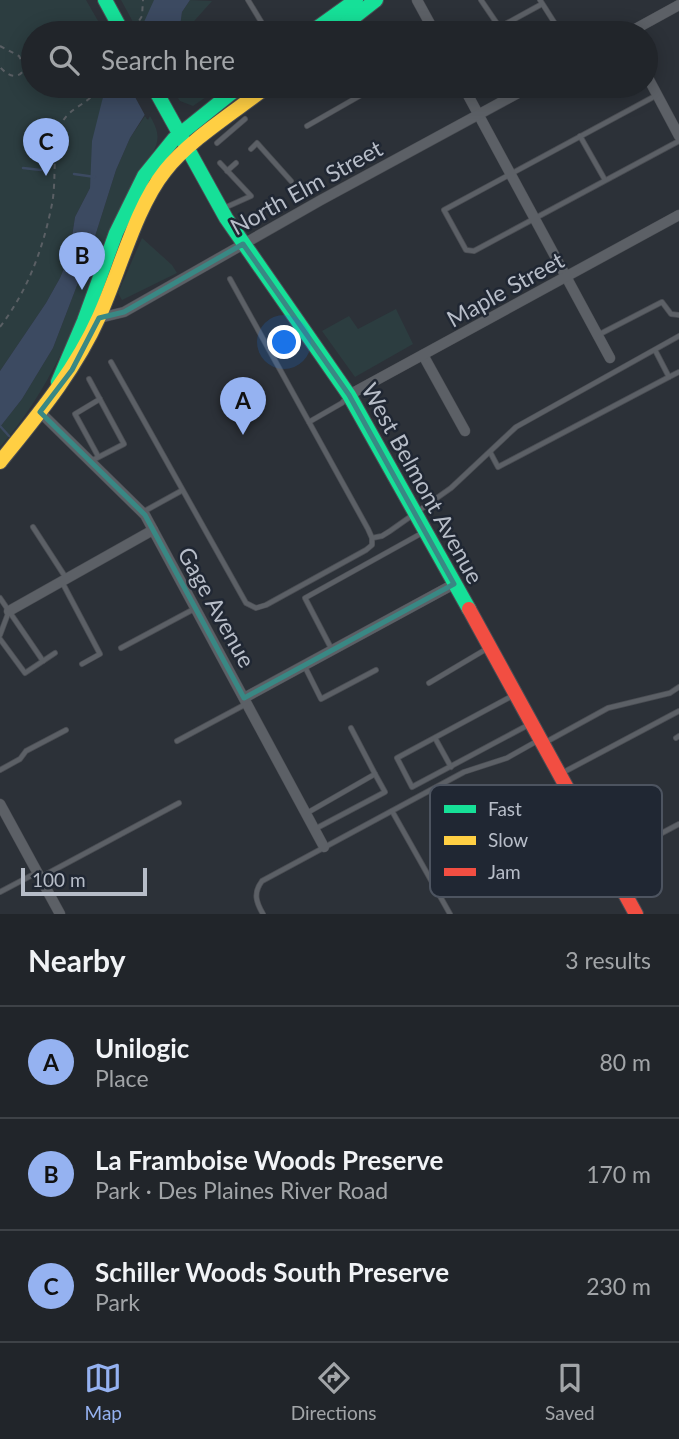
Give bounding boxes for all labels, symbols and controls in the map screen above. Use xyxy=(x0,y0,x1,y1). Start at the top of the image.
search box xyxy=(21,21,658,98)
icon: search xyxy=(45,41,83,79)
text: Search here xyxy=(101,44,235,76)
pin: C xyxy=(23,118,69,176)
street label: North Elm Street xyxy=(225,133,388,240)
pin: B xyxy=(59,232,105,290)
street label: Maple Street xyxy=(442,245,569,333)
your location xyxy=(267,325,301,359)
pin: A xyxy=(220,377,266,435)
street label: West Belmont Avenue xyxy=(356,378,490,588)
street label: Gage Avenue xyxy=(172,542,262,672)
legend xyxy=(430,785,662,897)
text: Fast xyxy=(488,797,522,820)
text: Slow xyxy=(488,828,528,851)
text: Jam xyxy=(488,860,521,883)
scale bar xyxy=(21,865,147,897)
text: 100 m xyxy=(32,868,86,891)
text: Nearby xyxy=(28,942,126,978)
text: 3 results xyxy=(565,946,651,974)
text: Unilogic xyxy=(95,1032,189,1064)
text: A xyxy=(43,1048,59,1076)
text: 80 m xyxy=(600,1048,651,1076)
text: Place xyxy=(95,1064,149,1092)
text: La Framboise Woods Preserve xyxy=(95,1144,443,1176)
text: B xyxy=(43,1160,59,1188)
text: 170 m xyxy=(586,1160,651,1188)
text: Park · Des Plaines River Road xyxy=(95,1176,388,1204)
text: Schiller Woods South Preserve xyxy=(95,1256,449,1288)
text: C xyxy=(43,1272,59,1300)
text: 230 m xyxy=(586,1272,651,1300)
text: Park xyxy=(95,1288,140,1316)
tab: Map xyxy=(84,1359,122,1424)
tab: Directions xyxy=(291,1359,377,1424)
tab: Saved xyxy=(545,1359,595,1424)

